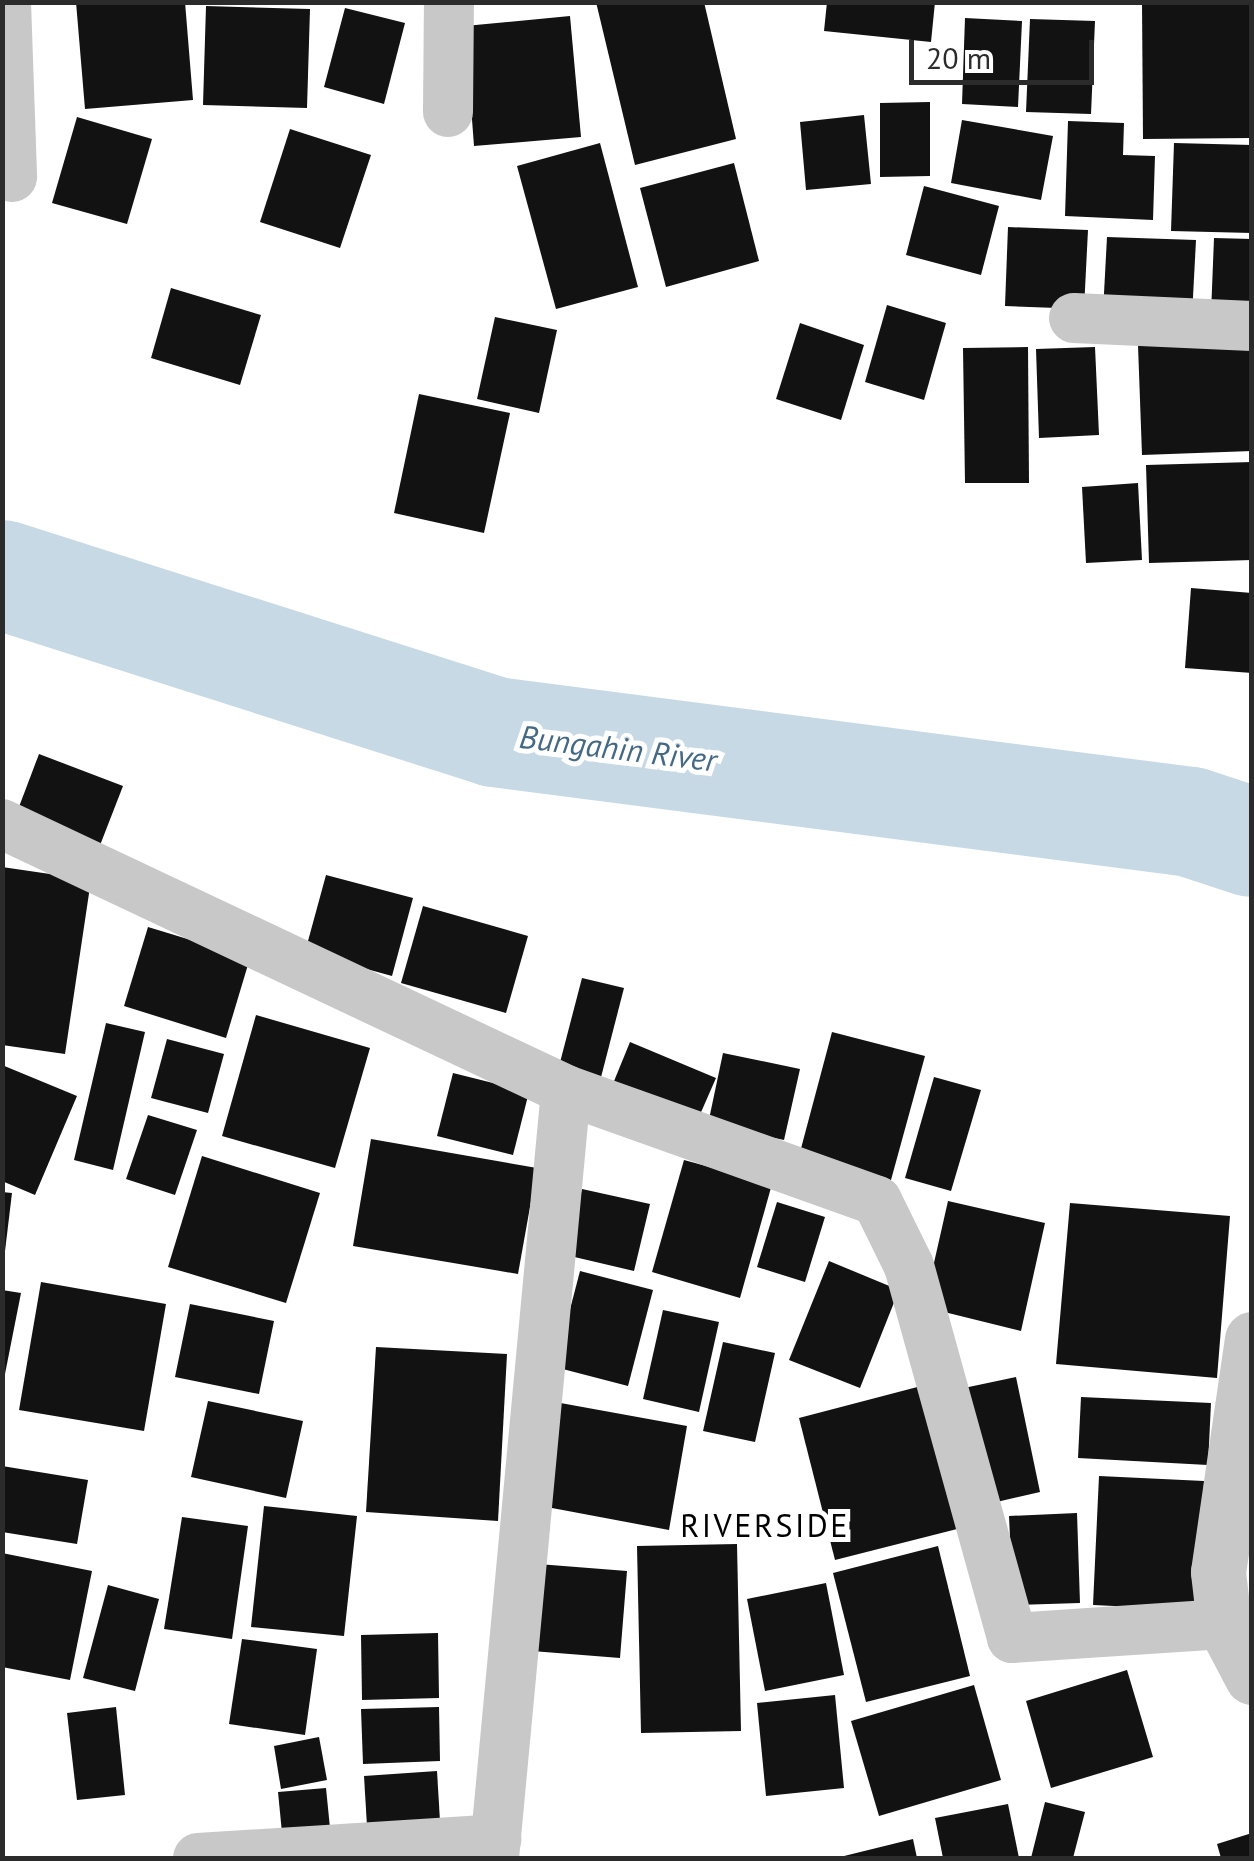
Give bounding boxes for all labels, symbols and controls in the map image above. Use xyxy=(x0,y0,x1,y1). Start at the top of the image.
scale bar xyxy=(914,20,1099,82)
text: 20 m xyxy=(926,38,991,77)
water label: Bungahin River xyxy=(517,717,719,779)
district label: RIVERSIDE xyxy=(680,1506,850,1544)

